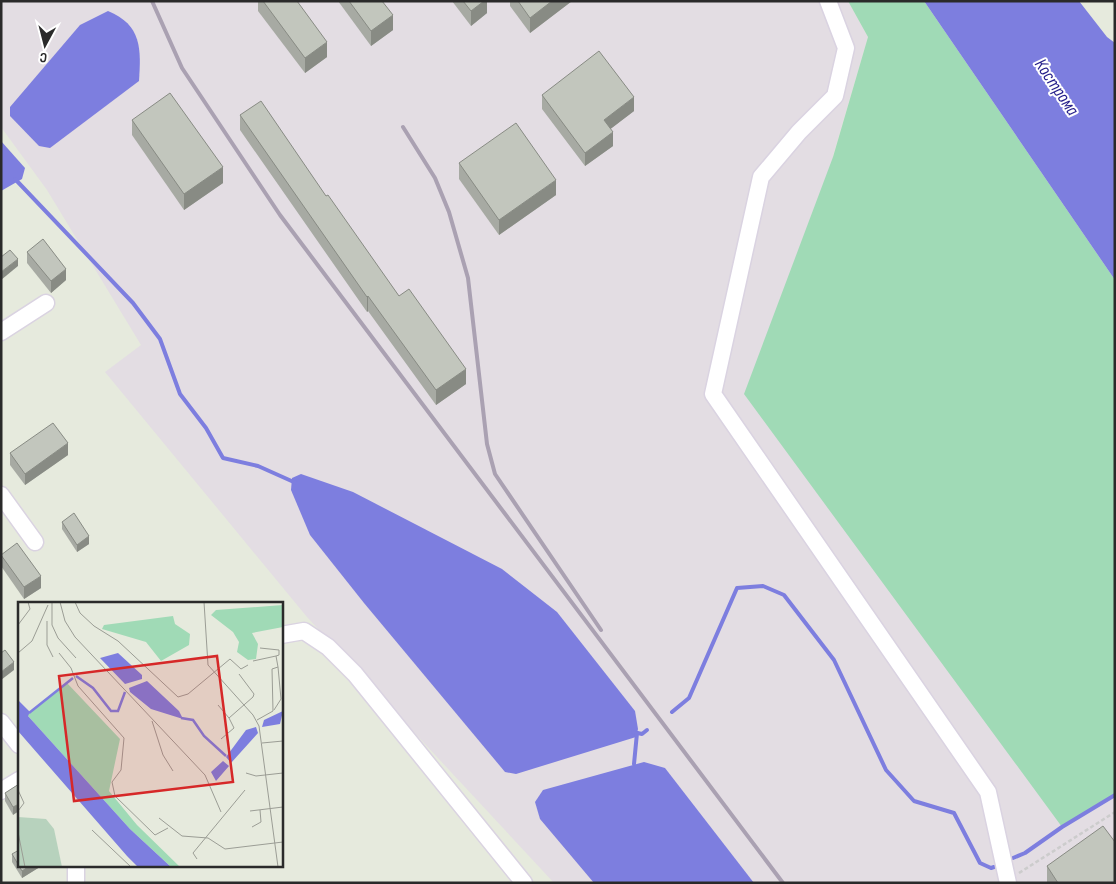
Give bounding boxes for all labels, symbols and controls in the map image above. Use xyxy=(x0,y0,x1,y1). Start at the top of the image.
north arrow xyxy=(20,20,70,70)
text: С xyxy=(39,49,48,66)
water label: Кострома xyxy=(1030,55,1084,120)
inset map xyxy=(18,602,282,866)

